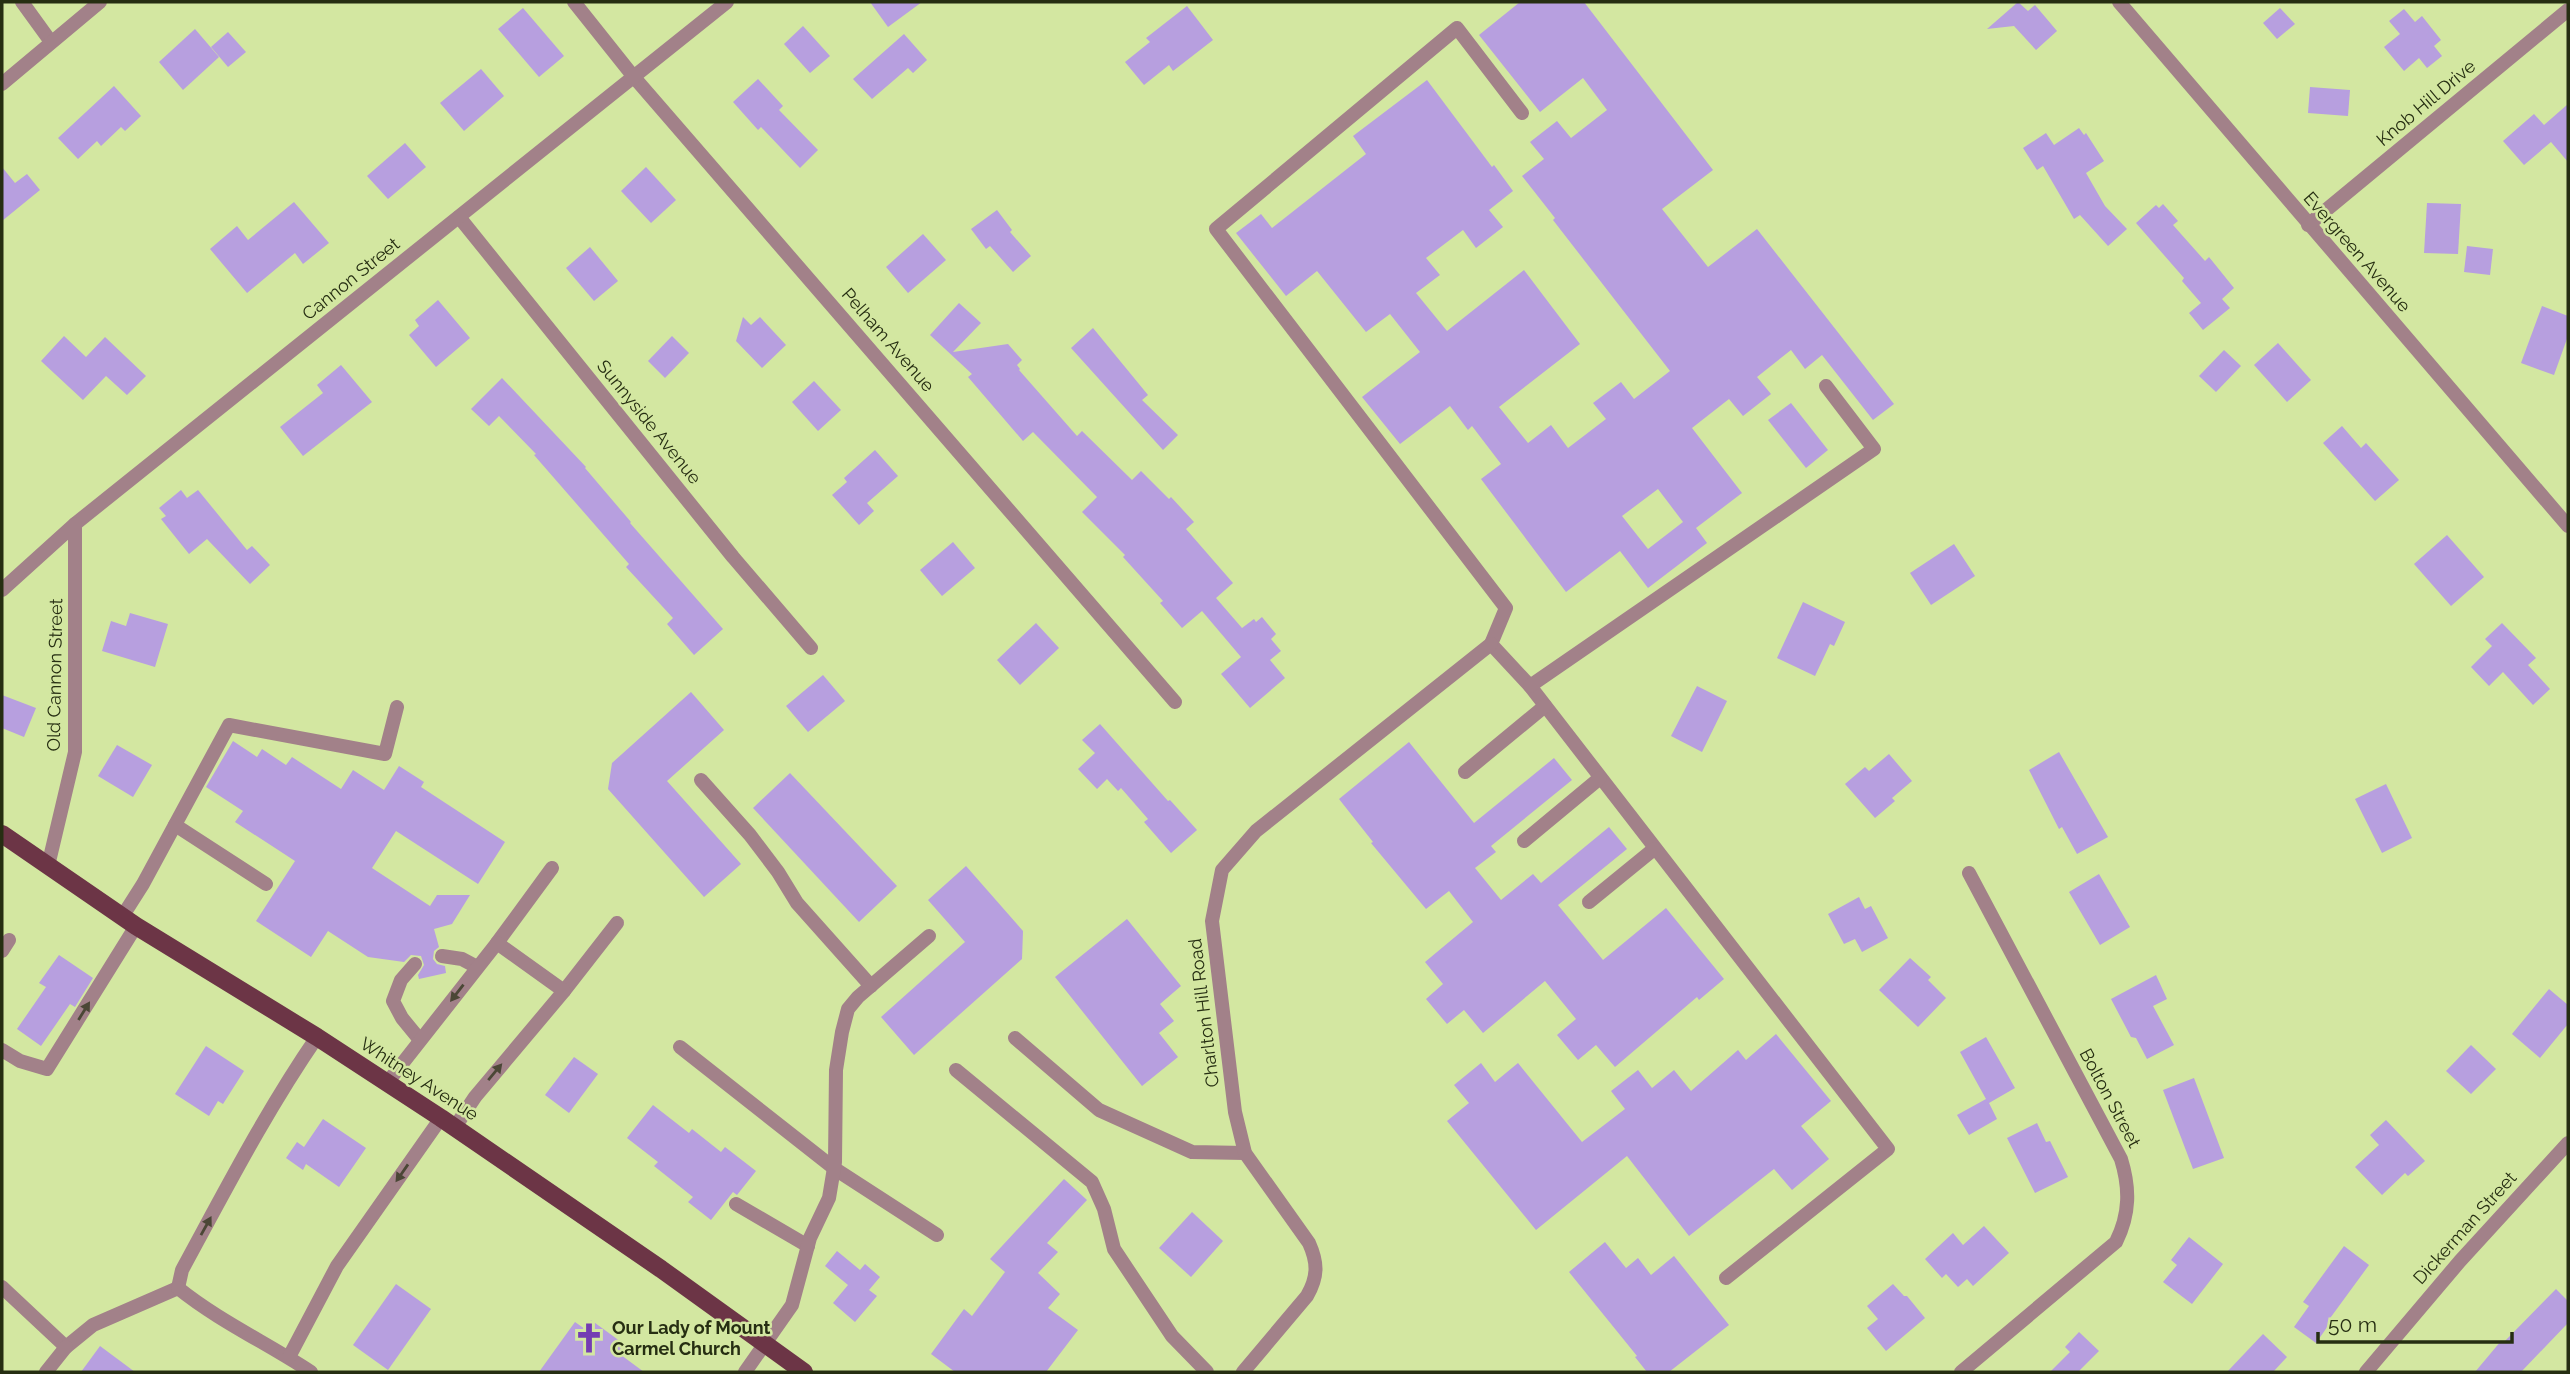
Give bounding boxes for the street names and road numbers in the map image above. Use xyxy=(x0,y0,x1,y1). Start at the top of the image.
street label: Knob Hill Drive xyxy=(2372,55,2480,150)
street label: Evergreen Avenue xyxy=(2299,187,2416,316)
street label: Cannon Street xyxy=(298,233,403,324)
street label: Pelham Avenue xyxy=(838,284,939,396)
street label: Sunnyside Avenue xyxy=(593,355,706,488)
street label: Old Cannon Street xyxy=(43,598,66,752)
street label: Charlton Hill Road xyxy=(1184,937,1223,1089)
street label: Whitney Avenue xyxy=(356,1033,483,1125)
street label: Bolton Street xyxy=(2076,1045,2145,1151)
street label: Dickerman Street xyxy=(2409,1167,2521,1288)

